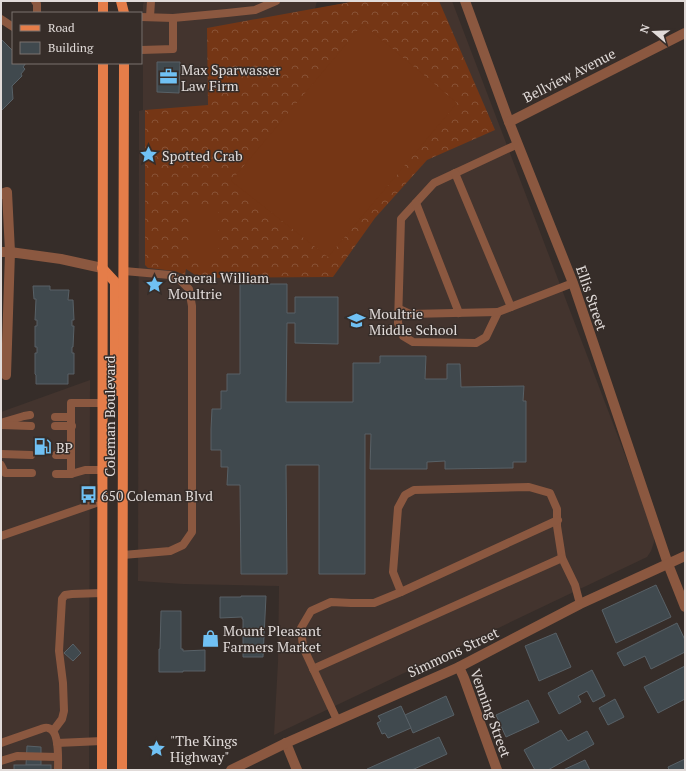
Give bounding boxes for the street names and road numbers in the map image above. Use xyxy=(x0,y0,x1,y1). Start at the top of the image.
street label: Bellview Avenue xyxy=(519,43,619,107)
street label: Ellis Street xyxy=(572,263,612,334)
street label: Coleman Boulevard xyxy=(100,355,119,477)
street label: Simmons Street xyxy=(404,622,502,681)
street label: Venning Street xyxy=(466,666,516,761)

